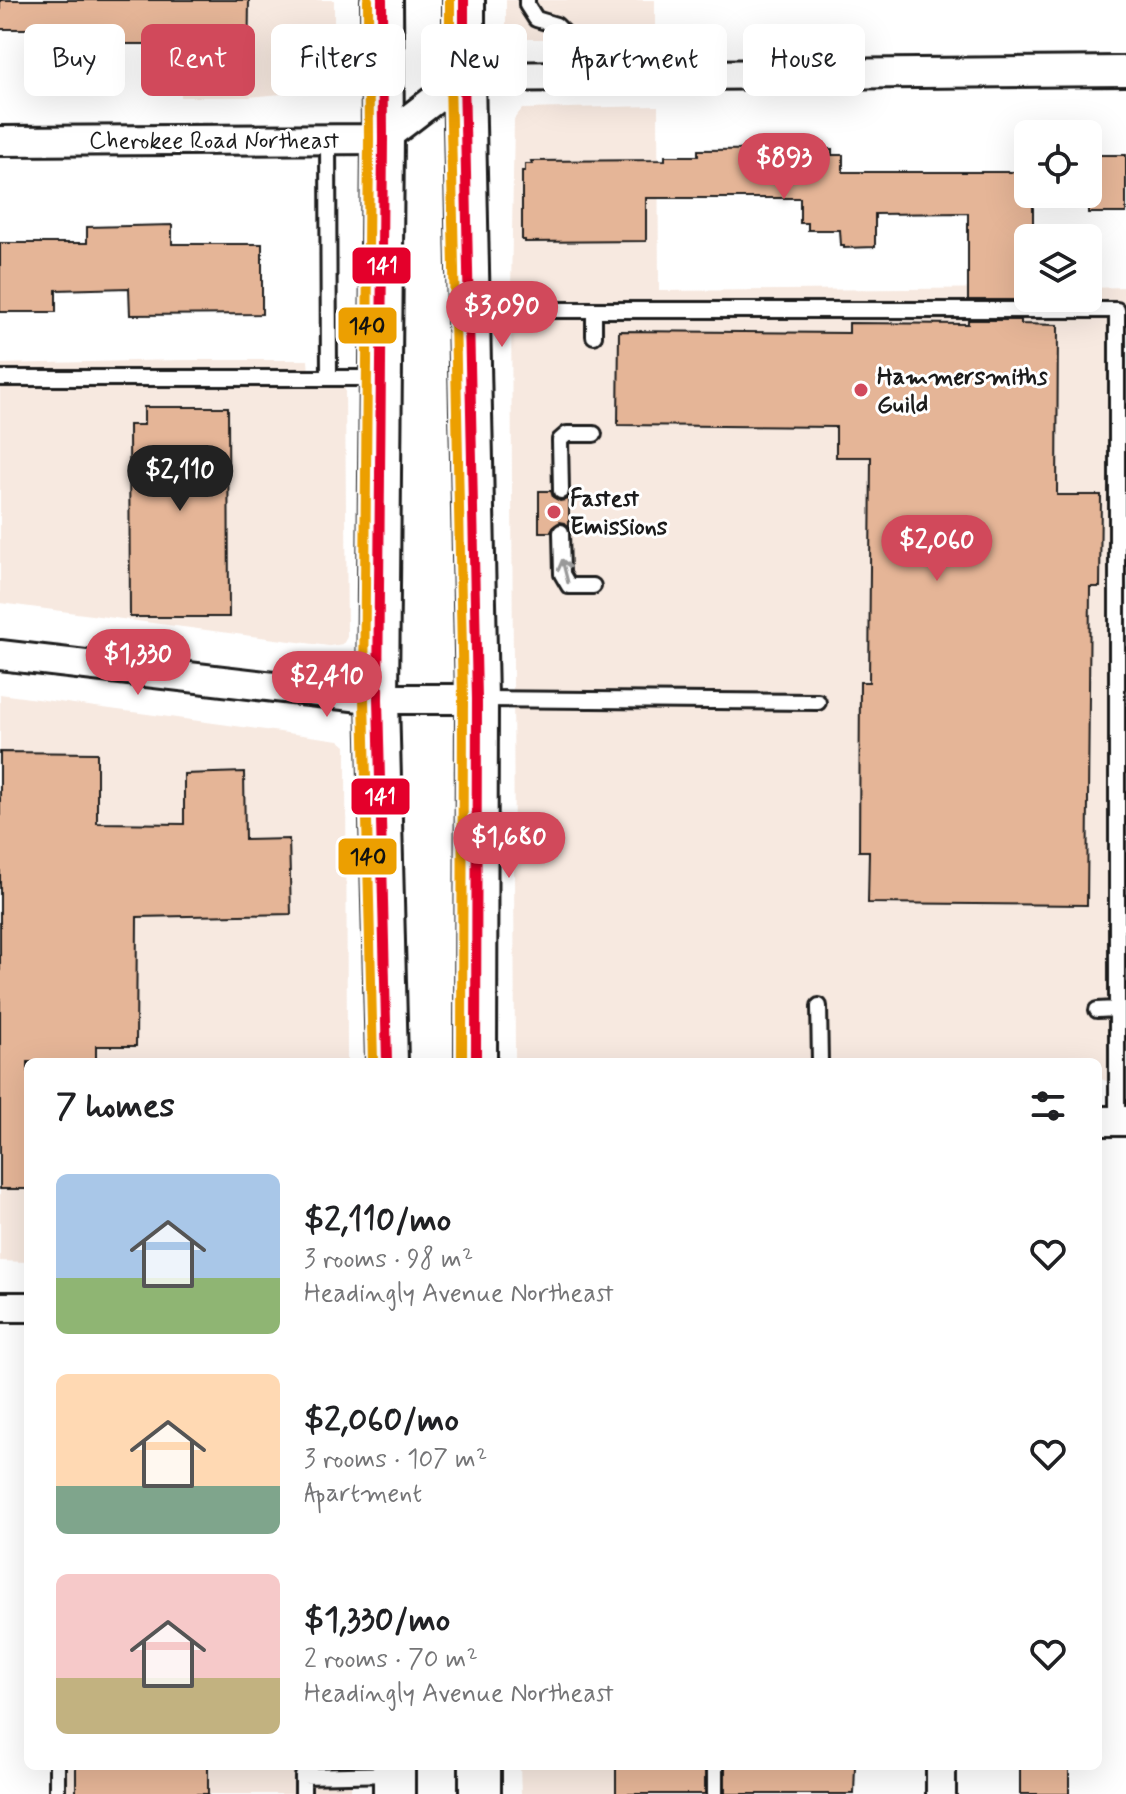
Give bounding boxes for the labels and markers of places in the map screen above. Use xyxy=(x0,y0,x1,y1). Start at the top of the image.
pin: $893 xyxy=(737,133,831,201)
pin: $3,090 xyxy=(437,281,567,349)
place label: Hammersmiths Guild xyxy=(877,362,1048,421)
marker: Hammersmiths Guild xyxy=(852,381,870,399)
pin: $2,110 xyxy=(115,445,245,513)
place label: Fastest Emissions xyxy=(570,484,668,543)
marker: Fastest Emissions xyxy=(545,503,563,521)
pin: $2,060 xyxy=(872,515,1002,583)
pin: $1,330 xyxy=(73,629,203,697)
pin: $2,410 xyxy=(262,651,392,719)
pin: $1,680 xyxy=(444,812,574,880)

